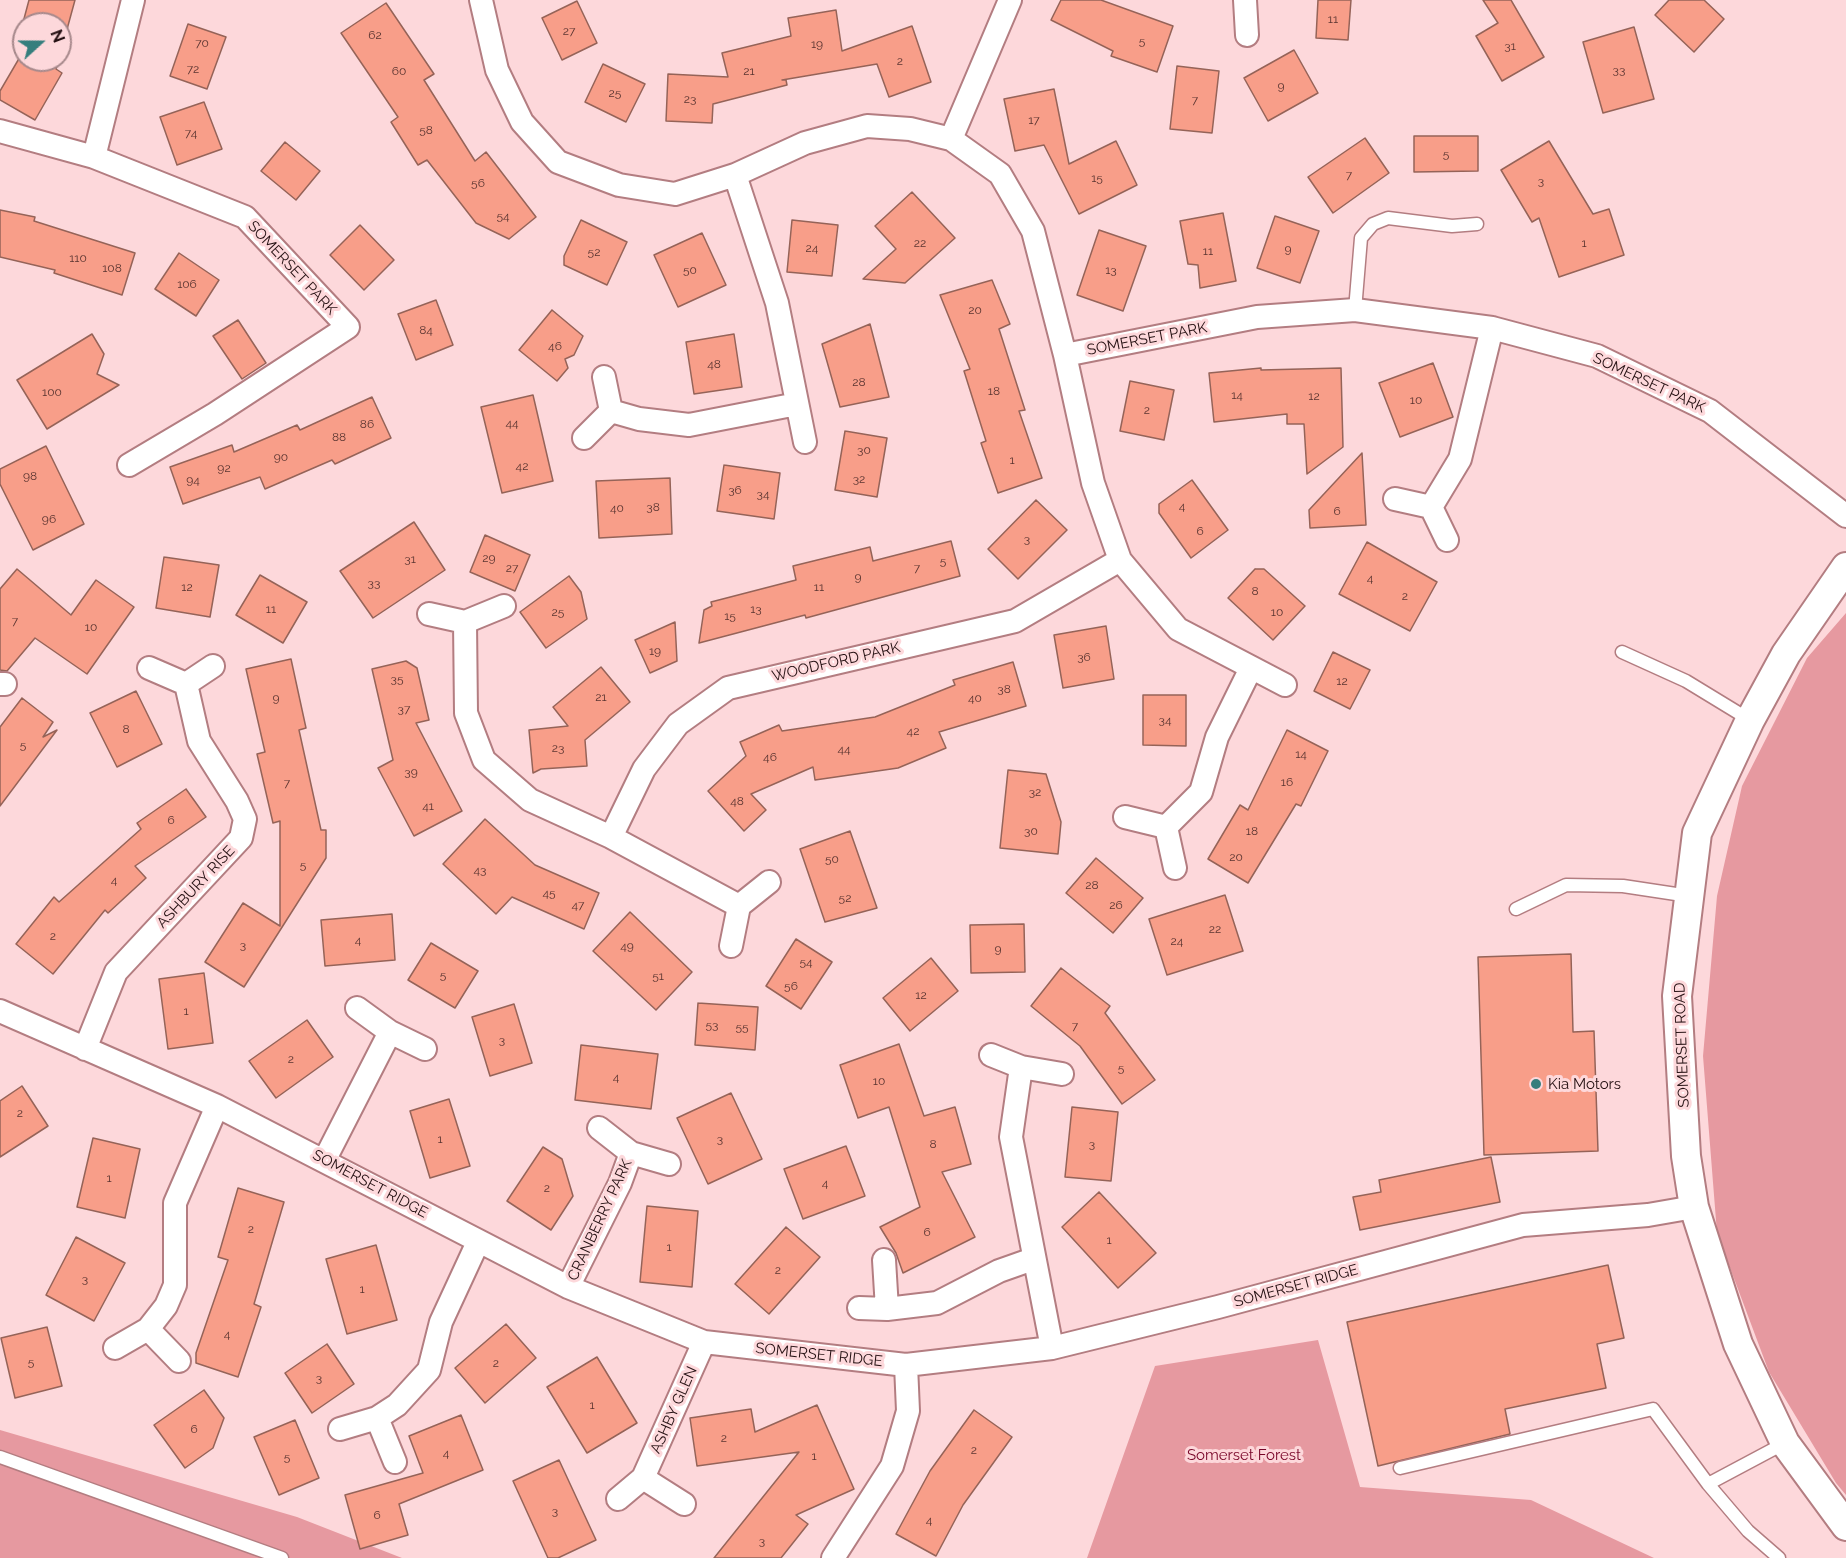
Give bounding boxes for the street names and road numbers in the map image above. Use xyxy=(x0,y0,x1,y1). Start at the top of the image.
street label: SOMERSET PARK xyxy=(244,217,340,319)
street label: SOMERSET PARK xyxy=(1085,319,1209,359)
street label: SOMERSET PARK xyxy=(1590,349,1708,417)
street label: WOODFORD PARK xyxy=(770,639,902,685)
street label: ASHBURY RISE xyxy=(153,842,239,932)
street label: SOMERSET ROAD xyxy=(1671,982,1693,1108)
street label: SOMERSET RIDGE xyxy=(309,1146,431,1222)
street label: CRANBERRY PARK xyxy=(564,1156,636,1284)
street label: SOMERSET RIDGE xyxy=(1232,1261,1360,1311)
street label: SOMERSET RIDGE xyxy=(755,1339,883,1371)
street label: ASHBY GLEN xyxy=(647,1364,701,1456)

